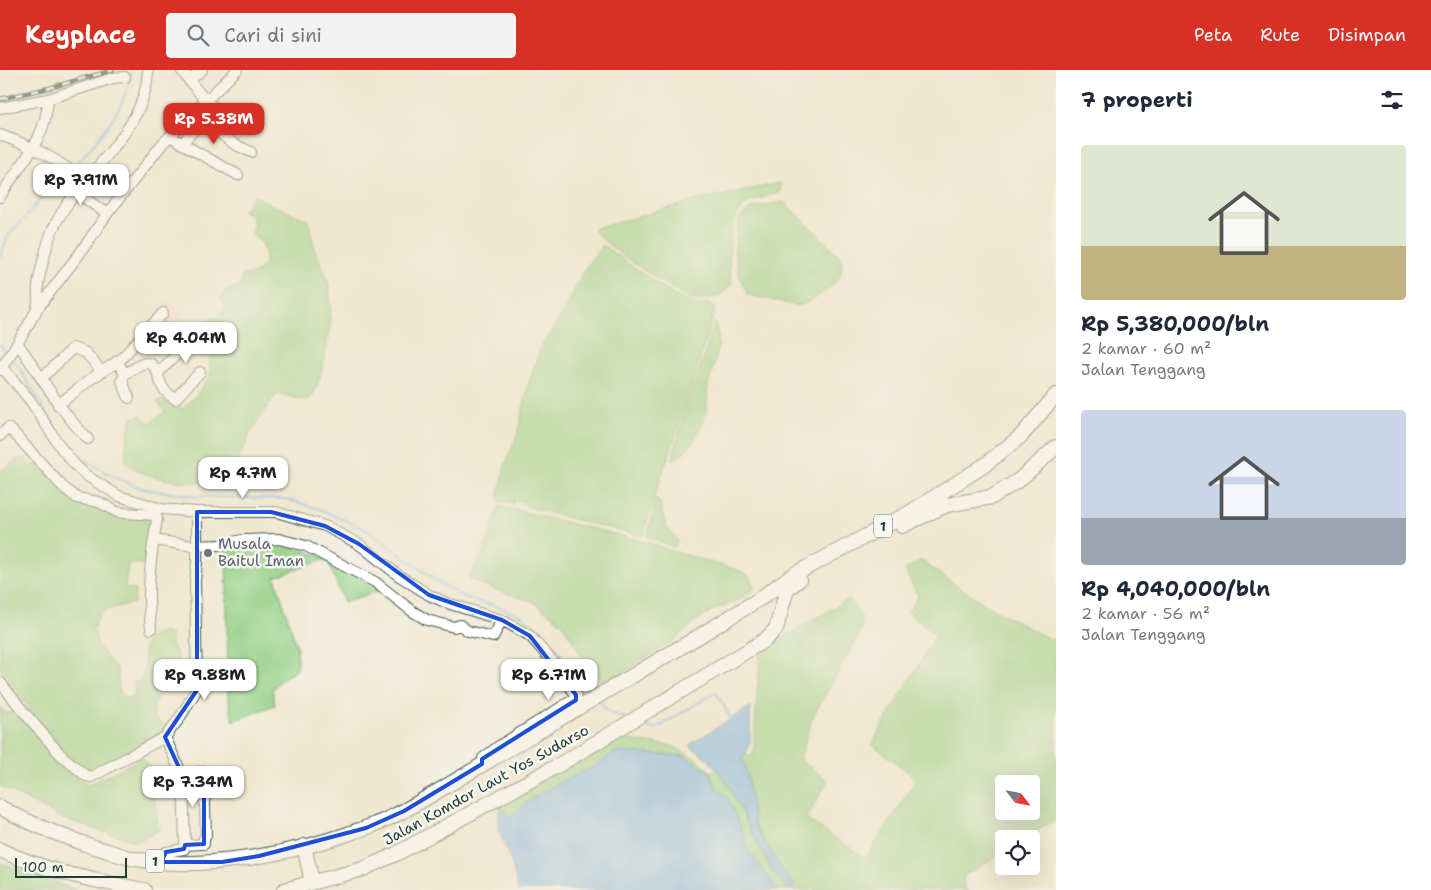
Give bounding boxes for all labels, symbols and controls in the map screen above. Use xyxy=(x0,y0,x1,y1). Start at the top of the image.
search box xyxy=(166,13,516,58)
text: Keyplace xyxy=(25,19,136,51)
icon: search xyxy=(184,21,212,49)
text: Cari di sini xyxy=(224,23,322,48)
text: Peta xyxy=(1194,23,1232,47)
text: Rute xyxy=(1260,23,1300,47)
text: Disimpan xyxy=(1328,23,1406,47)
text: 7 properti xyxy=(1081,86,1193,114)
icon: filters xyxy=(1378,86,1406,114)
pin: Rp 5.38M xyxy=(162,102,266,145)
text: Rp 5.38M xyxy=(174,108,254,129)
pin: Rp 7.91M xyxy=(29,164,133,206)
text: Rp 7.91M xyxy=(44,169,118,190)
icon: home xyxy=(1199,178,1289,268)
text: Rp 5,380,000/bln xyxy=(1081,310,1269,338)
pin: Rp 4.04M xyxy=(134,322,238,364)
text: Rp 4.04M xyxy=(146,327,226,348)
text: 2 kamar · 60 m² xyxy=(1081,338,1211,359)
text: Jalan Tenggang xyxy=(1081,359,1206,380)
icon: home xyxy=(1199,443,1289,533)
pin: Rp 4.7M xyxy=(197,456,289,499)
text: Rp 4.7M xyxy=(209,462,277,483)
road number: 1 xyxy=(874,514,892,538)
place label: Musala Baitul Iman xyxy=(218,534,304,571)
marker: Musala Baitul Iman xyxy=(202,547,214,559)
text: Rp 4,040,000/bln xyxy=(1081,575,1270,603)
text: 2 kamar · 56 m² xyxy=(1081,603,1210,624)
text: Jalan Tenggang xyxy=(1081,624,1206,645)
pin: Rp 9.88M xyxy=(153,658,257,701)
pin: Rp 6.71M xyxy=(497,658,601,701)
text: Rp 9.88M xyxy=(164,664,246,685)
text: Rp 6.71M xyxy=(512,664,586,685)
street label: Jalan Komdor Laut Yos Sudarso xyxy=(380,720,592,850)
pin: Rp 7.34M xyxy=(141,766,245,808)
text: Rp 7.34M xyxy=(153,771,233,792)
north arrow xyxy=(995,775,1040,820)
map controls xyxy=(995,775,1040,875)
button: locate xyxy=(995,830,1040,875)
road number: 1 xyxy=(146,849,164,872)
scale bar xyxy=(15,855,128,878)
text: 100 m xyxy=(22,858,64,876)

